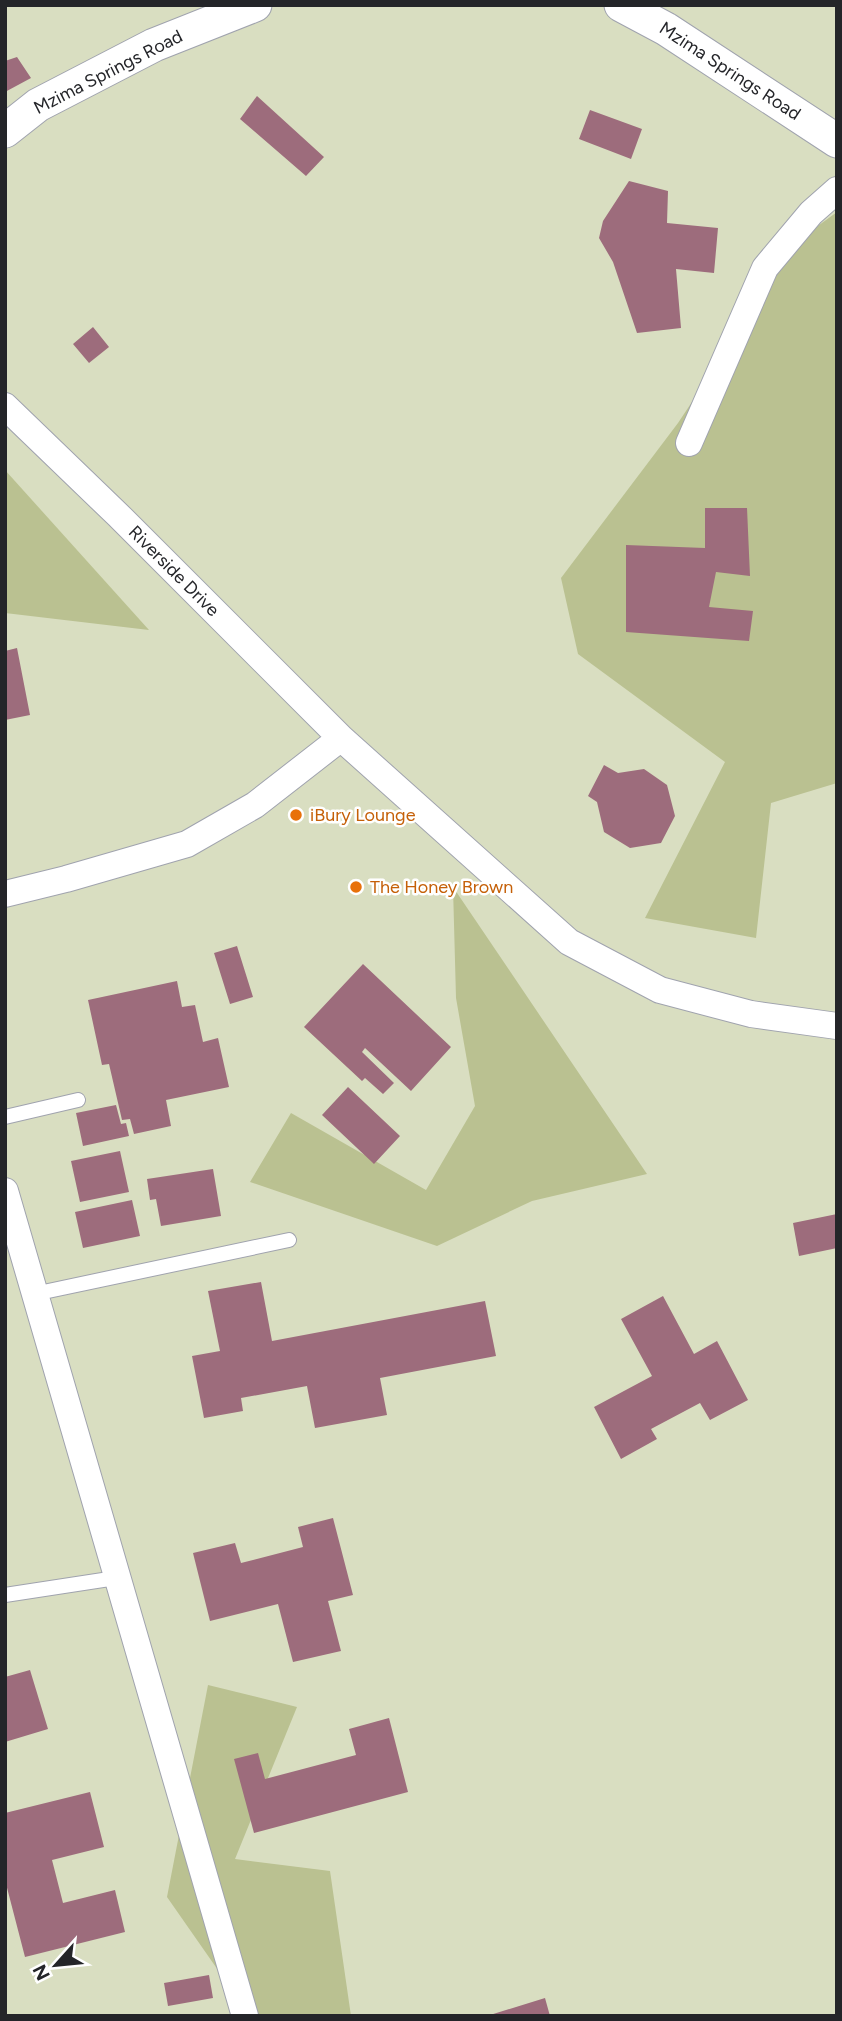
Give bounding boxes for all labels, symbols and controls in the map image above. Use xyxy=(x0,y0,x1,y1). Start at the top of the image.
street label: Mzima Springs Road xyxy=(655,17,805,125)
street label: Mzima Springs Road xyxy=(30,25,186,119)
street label: Riverside Drive xyxy=(124,521,224,621)
place label: iBury Lounge xyxy=(310,804,416,826)
marker: iBury Lounge xyxy=(288,807,304,823)
place label: The Honey Brown xyxy=(370,876,513,898)
marker: The Honey Brown xyxy=(348,879,364,895)
north arrow xyxy=(21,1930,91,2000)
text: N xyxy=(28,1961,55,1984)

